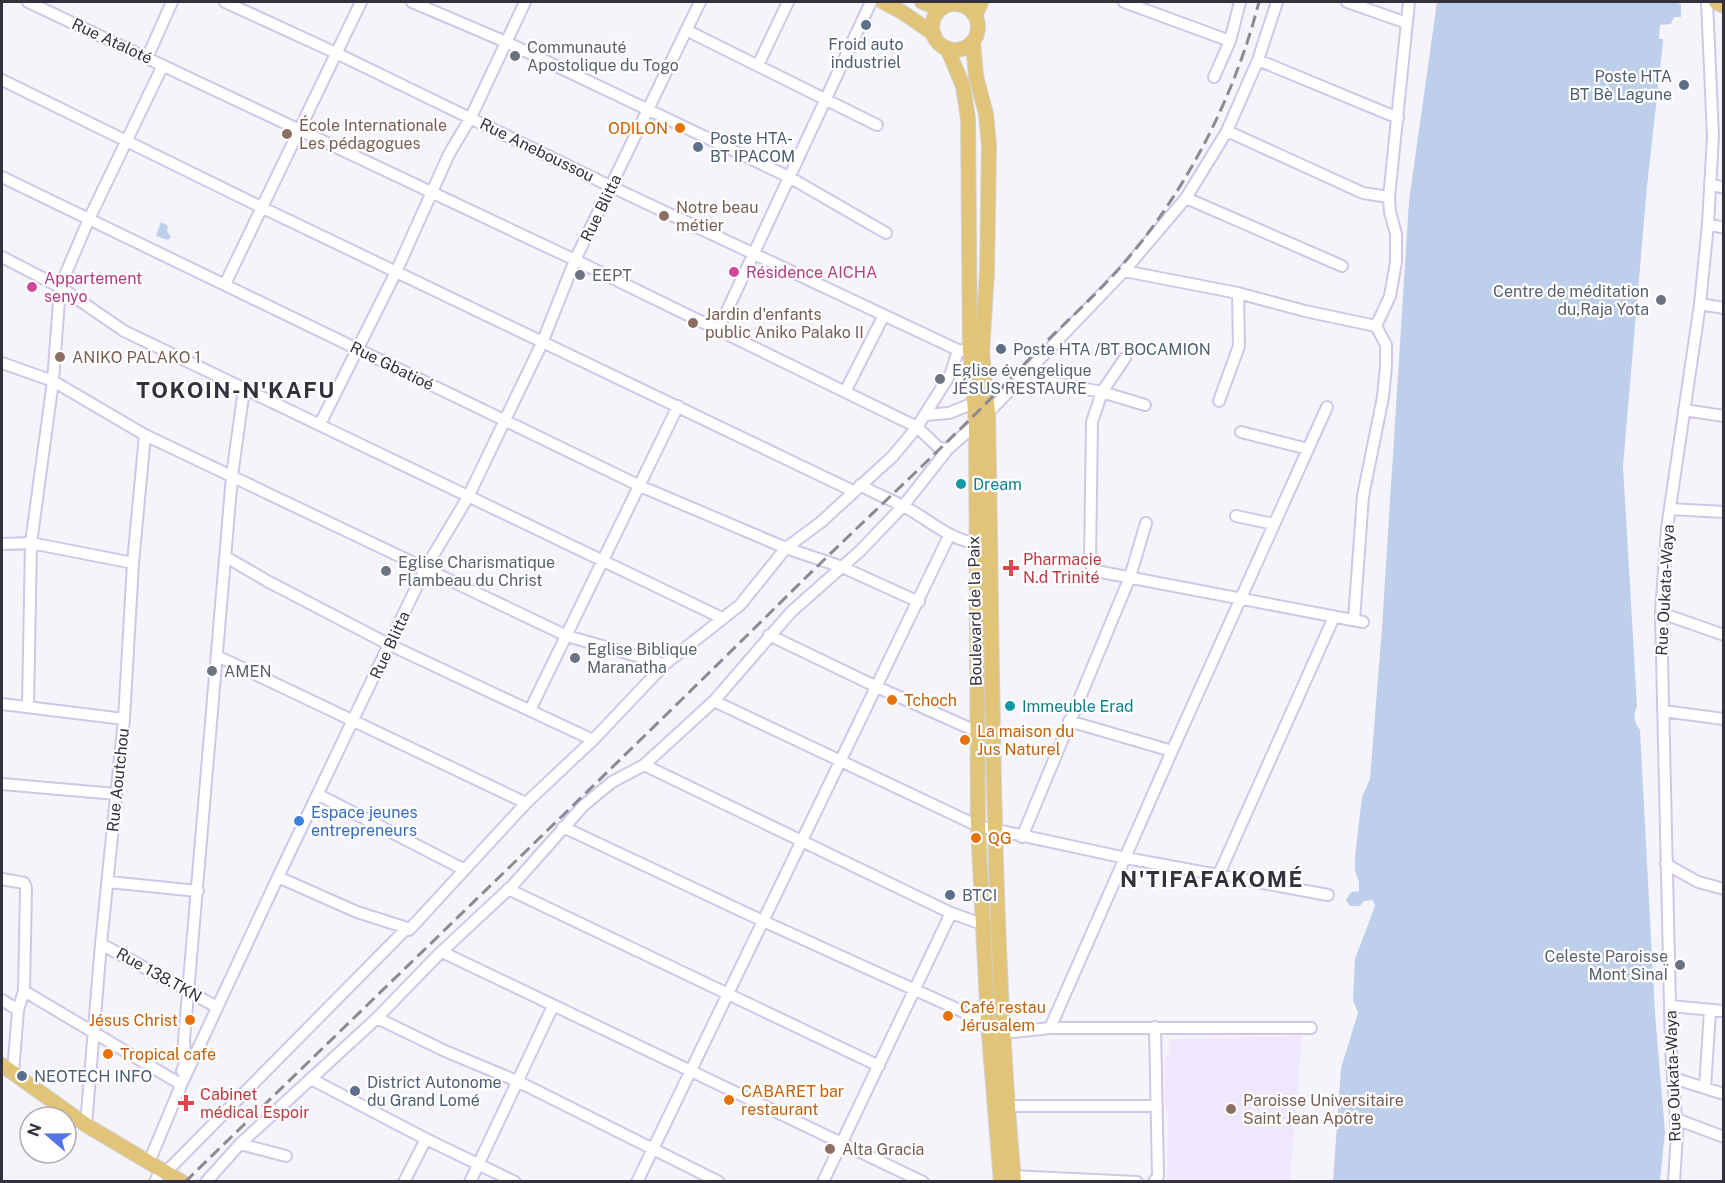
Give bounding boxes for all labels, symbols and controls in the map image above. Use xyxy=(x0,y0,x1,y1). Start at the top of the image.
street label: Rue Ataloté xyxy=(69,14,155,68)
marker: Froid auto industriel xyxy=(859,18,873,32)
place label: Froid auto industriel xyxy=(828,35,904,72)
place label: Communauté Apostolique du Togo xyxy=(527,38,679,75)
marker: Communauté Apostolique du Togo xyxy=(508,49,522,63)
place label: Poste HTA BT Bè Lagune xyxy=(1569,67,1672,104)
marker: Poste HTA BT Bè Lagune xyxy=(1677,78,1691,92)
street label: Rue Aneboussou xyxy=(477,114,597,186)
place label: École Internationale Les pédagogues xyxy=(299,115,447,153)
place label: ODILON xyxy=(608,119,668,138)
marker: ODILON xyxy=(673,121,687,135)
marker: École Internationale Les pédagogues xyxy=(280,127,294,141)
place label: Poste HTA- BT IPACOM xyxy=(710,129,795,166)
marker: Poste HTA- BT IPACOM xyxy=(691,140,705,154)
street label: Rue Blitta xyxy=(577,171,625,245)
place label: Notre beau métier xyxy=(676,198,758,235)
marker: Notre beau métier xyxy=(657,209,671,223)
place label: Résidence AICHA xyxy=(746,263,877,282)
marker: Résidence AICHA xyxy=(727,265,741,279)
place label: EEPT xyxy=(592,266,632,285)
marker: EEPT xyxy=(573,268,587,282)
place label: Appartement senyo xyxy=(44,269,142,306)
marker: Appartement senyo xyxy=(25,280,39,294)
place label: Centre de méditation du,Raja Yota xyxy=(1493,282,1649,319)
marker: Centre de méditation du,Raja Yota xyxy=(1654,293,1668,307)
place label: Jardin d'enfants public Aniko Palako II xyxy=(705,305,864,342)
marker: Jardin d'enfants public Aniko Palako II xyxy=(686,316,700,330)
street label: Rue Gbatioé xyxy=(347,338,437,394)
place label: Poste HTA /BT BOCAMION xyxy=(1013,340,1211,359)
marker: Poste HTA /BT BOCAMION xyxy=(994,342,1008,356)
place label: ANIKO PALAKO 1 xyxy=(72,348,201,367)
marker: ANIKO PALAKO 1 xyxy=(53,350,67,364)
place label: Eglise évengelique JÉSUS RESTAURE xyxy=(952,361,1092,398)
marker: Eglise évengelique JÉSUS RESTAURE xyxy=(933,372,947,386)
district label: TOKOIN-N'KAFU xyxy=(136,377,336,403)
place label: Dream xyxy=(973,475,1022,494)
marker: Dream xyxy=(954,477,968,491)
street label: Rue Oukata-Waya xyxy=(1652,524,1678,656)
street label: Boulevard de la Paix xyxy=(964,536,986,686)
place label: Pharmacie N.d Trinité xyxy=(1023,550,1102,587)
place label: Eglise Charismatique Flambeau du Christ xyxy=(398,553,555,590)
marker: Pharmacie N.d Trinité xyxy=(1004,561,1018,575)
marker: Eglise Charismatique Flambeau du Christ xyxy=(379,564,393,578)
street label: Rue Blitta xyxy=(366,608,414,682)
place label: Eglise Biblique Maranatha xyxy=(587,640,697,677)
marker: Eglise Biblique Maranatha xyxy=(568,651,582,665)
place label: AMEN xyxy=(224,662,272,681)
marker: AMEN xyxy=(205,664,219,678)
place label: Tchoch xyxy=(904,691,957,710)
marker: Tchoch xyxy=(885,693,899,707)
place label: Immeuble Erad xyxy=(1022,697,1134,716)
marker: Immeuble Erad xyxy=(1003,699,1017,713)
place label: La maison du Jus Naturel xyxy=(977,722,1074,759)
street label: Rue Aoutchou xyxy=(103,727,133,833)
marker: La maison du Jus Naturel xyxy=(958,733,972,747)
place label: Espace jeunes entrepreneurs xyxy=(311,803,418,840)
marker: Espace jeunes entrepreneurs xyxy=(292,814,306,828)
place label: QG xyxy=(988,829,1012,848)
marker: QG xyxy=(969,831,983,845)
district label: N'TIFAFAKOMÉ xyxy=(1120,866,1304,892)
place label: BTCI xyxy=(962,886,997,905)
marker: BTCI xyxy=(943,888,957,902)
street label: Rue 138.TKN xyxy=(113,944,205,1006)
place label: Celeste Paroisse Mont SinaÏ xyxy=(1544,947,1668,984)
marker: Celeste Paroisse Mont SinaÏ xyxy=(1673,958,1687,972)
place label: Café restau Jérusalem xyxy=(960,998,1046,1035)
marker: Café restau Jérusalem xyxy=(941,1009,955,1023)
street label: Rue Oukata-Waya xyxy=(1661,1010,1685,1142)
place label: Jésus Christ xyxy=(89,1011,178,1030)
marker: Jésus Christ xyxy=(183,1013,197,1027)
place label: Tropical cafe xyxy=(120,1045,216,1064)
marker: Tropical cafe xyxy=(101,1047,115,1061)
place label: NEOTECH INFO xyxy=(34,1067,152,1086)
marker: NEOTECH INFO xyxy=(15,1069,29,1083)
place label: District Autonome du Grand Lomé xyxy=(367,1073,502,1110)
place label: CABARET bar restaurant xyxy=(741,1082,844,1119)
marker: District Autonome du Grand Lomé xyxy=(348,1084,362,1098)
place label: Cabinet médical Espoir xyxy=(200,1085,309,1122)
place label: Paroisse Universitaire Saint Jean Apôtre xyxy=(1243,1091,1404,1128)
marker: CABARET bar restaurant xyxy=(722,1093,736,1107)
marker: Cabinet médical Espoir xyxy=(177,1094,195,1112)
marker: Paroisse Universitaire Saint Jean Apôtre xyxy=(1224,1102,1238,1116)
north arrow xyxy=(18,1105,78,1165)
text: N xyxy=(23,1121,45,1139)
place label: Alta Gracia xyxy=(842,1140,924,1159)
marker: Alta Gracia xyxy=(823,1142,837,1156)

